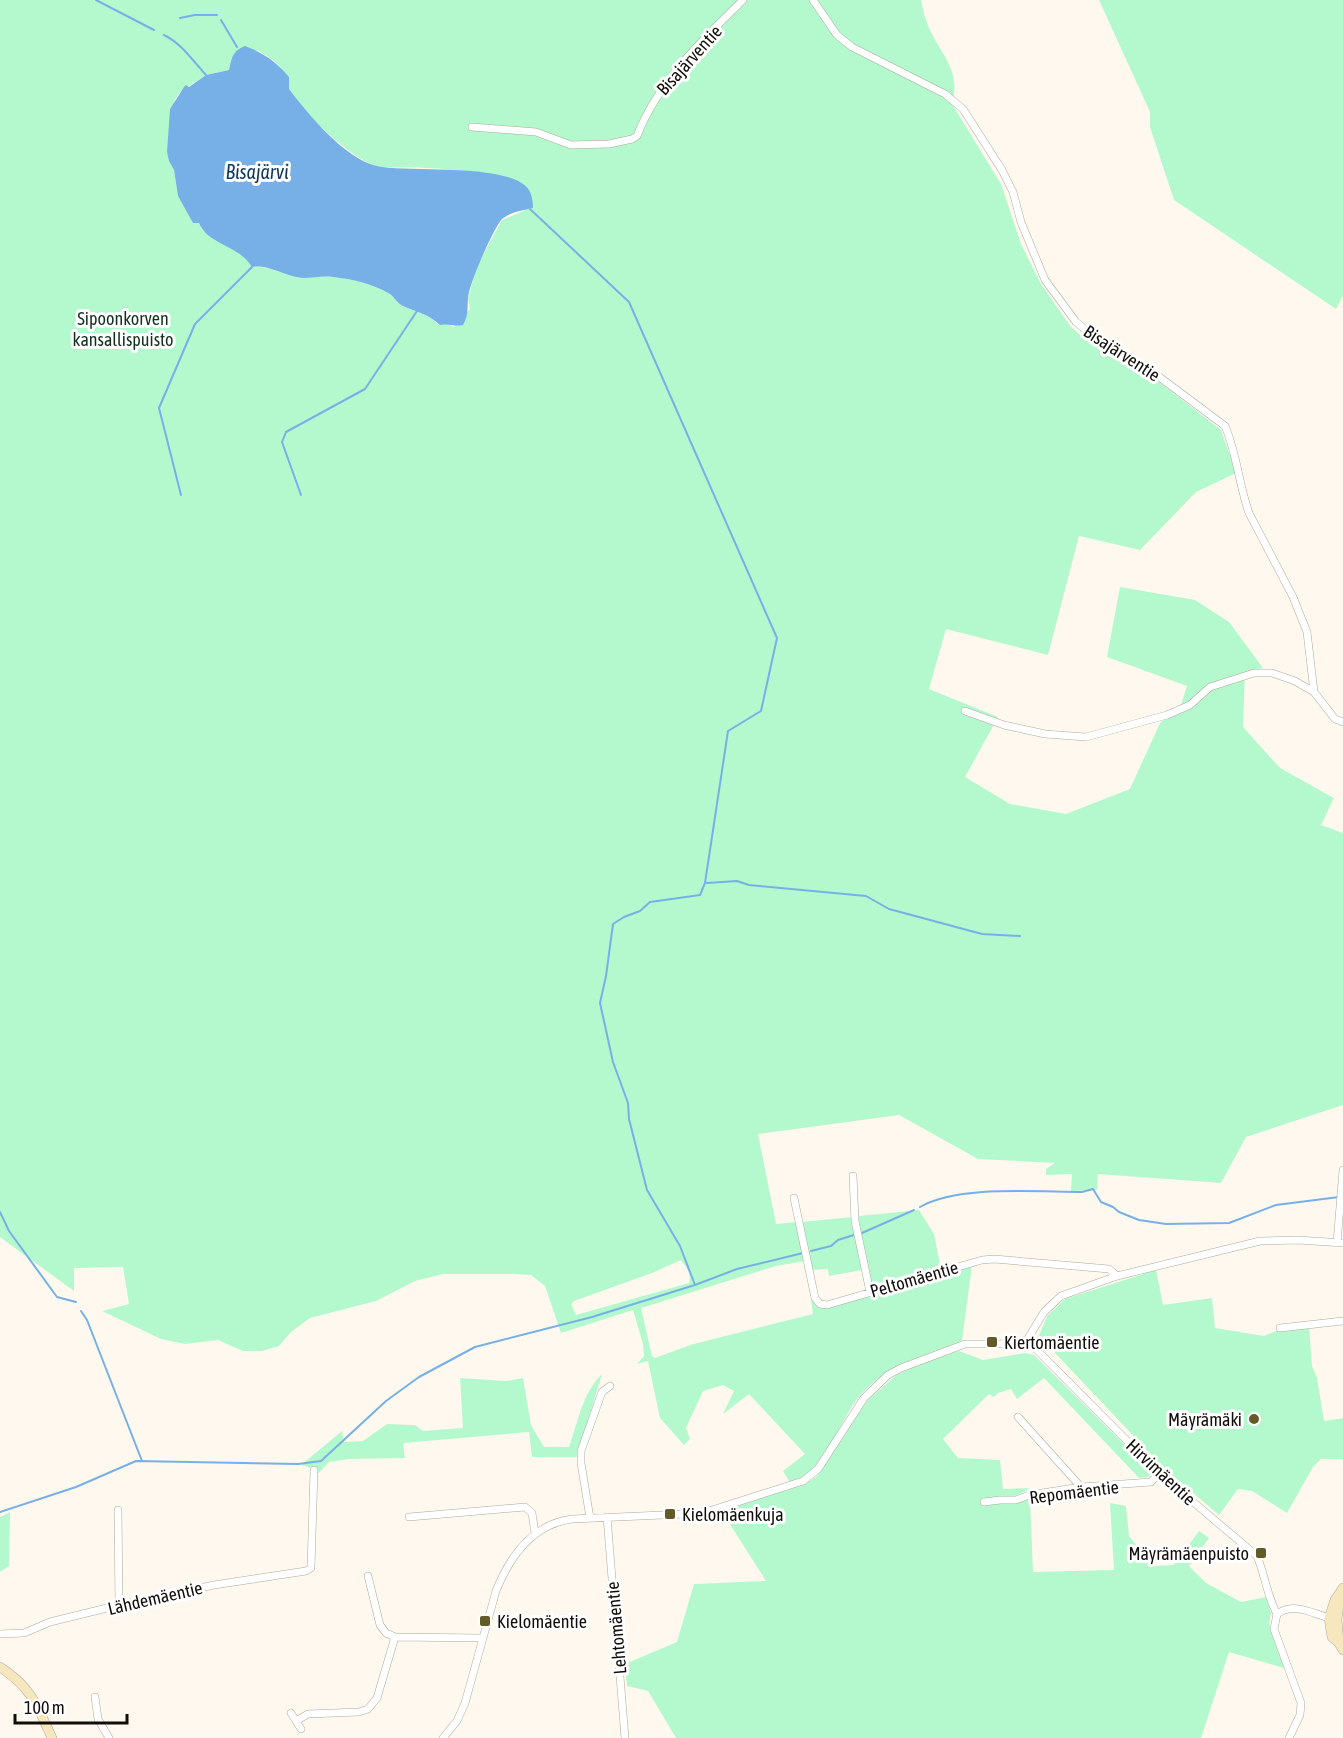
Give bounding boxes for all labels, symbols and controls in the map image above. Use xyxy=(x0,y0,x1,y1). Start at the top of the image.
street label: Bisajärventie xyxy=(652,21,726,99)
water label: Bisajärvi xyxy=(225,160,289,183)
park label: Sipoonkorven kansallispuisto xyxy=(73,308,173,350)
street label: Bisajärventie xyxy=(1080,321,1164,385)
street label: Peltomäentie xyxy=(867,1256,961,1302)
place label: Kiertomäentie xyxy=(1004,1332,1099,1353)
marker: Kiertomäentie xyxy=(985,1335,999,1349)
place label: Mäyrämäki xyxy=(1168,1409,1242,1430)
marker: Mäyrämäki xyxy=(1247,1412,1261,1426)
street label: Hirvimäentie xyxy=(1122,1435,1200,1509)
street label: Repomäentie xyxy=(1028,1476,1120,1508)
place label: Kielomäenkuja xyxy=(682,1504,784,1525)
marker: Kielomäenkuja xyxy=(663,1507,677,1521)
place label: Mäyrämäenpuisto xyxy=(1128,1543,1249,1564)
marker: Mäyrämäenpuisto xyxy=(1254,1546,1268,1560)
street label: Lähdemäentie xyxy=(106,1577,204,1619)
street label: Lehtomäentie xyxy=(601,1581,631,1675)
place label: Kielomäentie xyxy=(497,1611,587,1632)
marker: Kielomäentie xyxy=(478,1614,492,1628)
scale bar xyxy=(15,1687,128,1725)
text: 100 m xyxy=(24,1697,65,1718)

